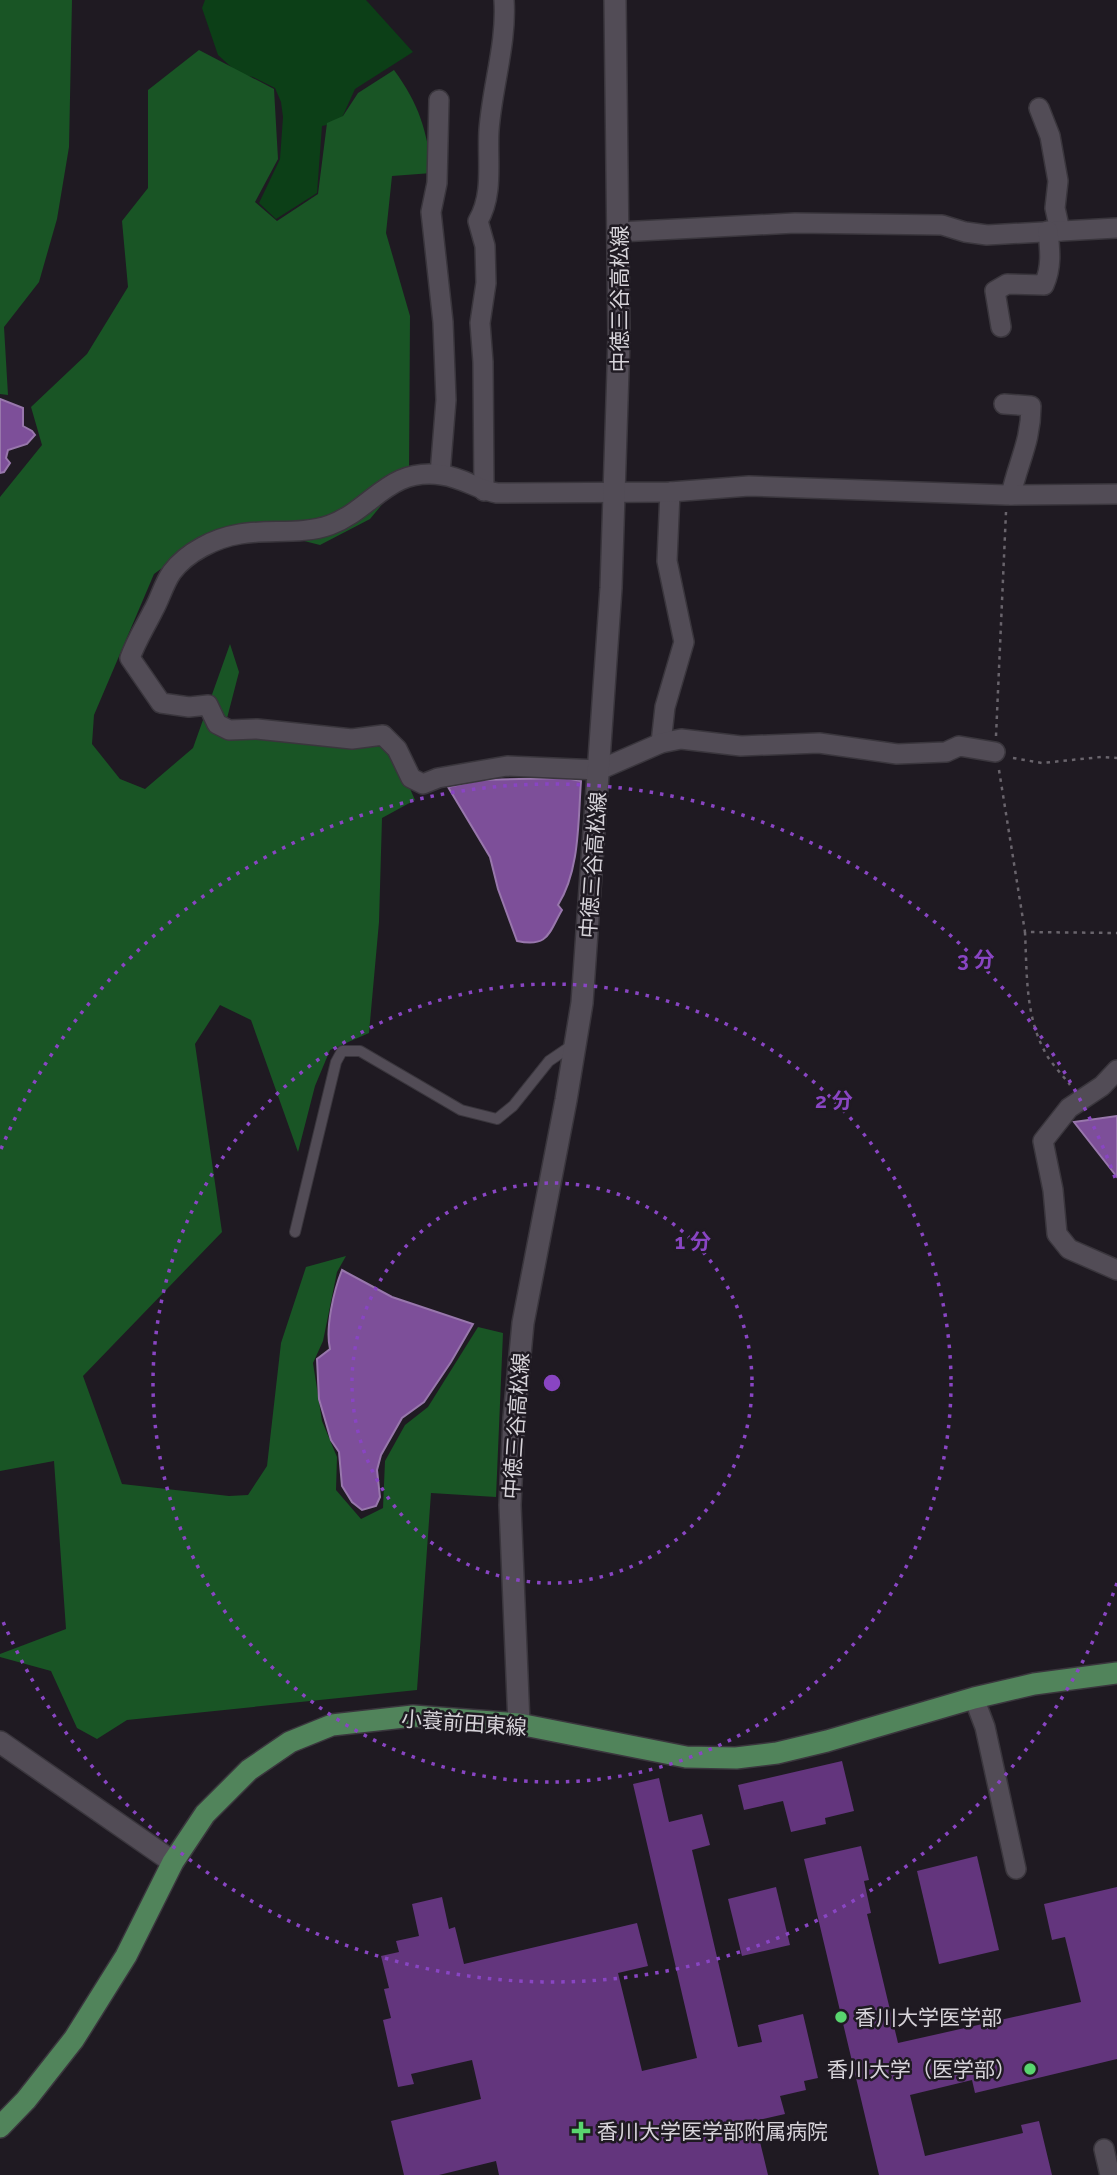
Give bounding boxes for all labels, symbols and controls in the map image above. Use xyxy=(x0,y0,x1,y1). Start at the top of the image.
street label: 中徳三谷高松線 xyxy=(607,226,632,373)
street label: 中徳三谷高松線 xyxy=(575,791,611,939)
text: 3 分 xyxy=(957,947,995,972)
text: 2 分 xyxy=(815,1088,853,1113)
text: 1 分 xyxy=(675,1229,711,1254)
street label: 中徳三谷高松線 xyxy=(498,1352,534,1500)
centre of rings xyxy=(540,1371,564,1395)
street label: 小蓑前田東線 xyxy=(400,1706,528,1740)
place label: 香川大学医学部 xyxy=(855,2005,1002,2030)
marker: 香川大学医学部 xyxy=(833,2009,849,2025)
place label: 香川大学（医学部） xyxy=(827,2057,1016,2082)
marker: 香川大学（医学部） xyxy=(1022,2061,1038,2077)
place label: 香川大学医学部附属病院 xyxy=(597,2119,828,2144)
marker: 香川大学医学部附属病院 xyxy=(571,2121,591,2141)

